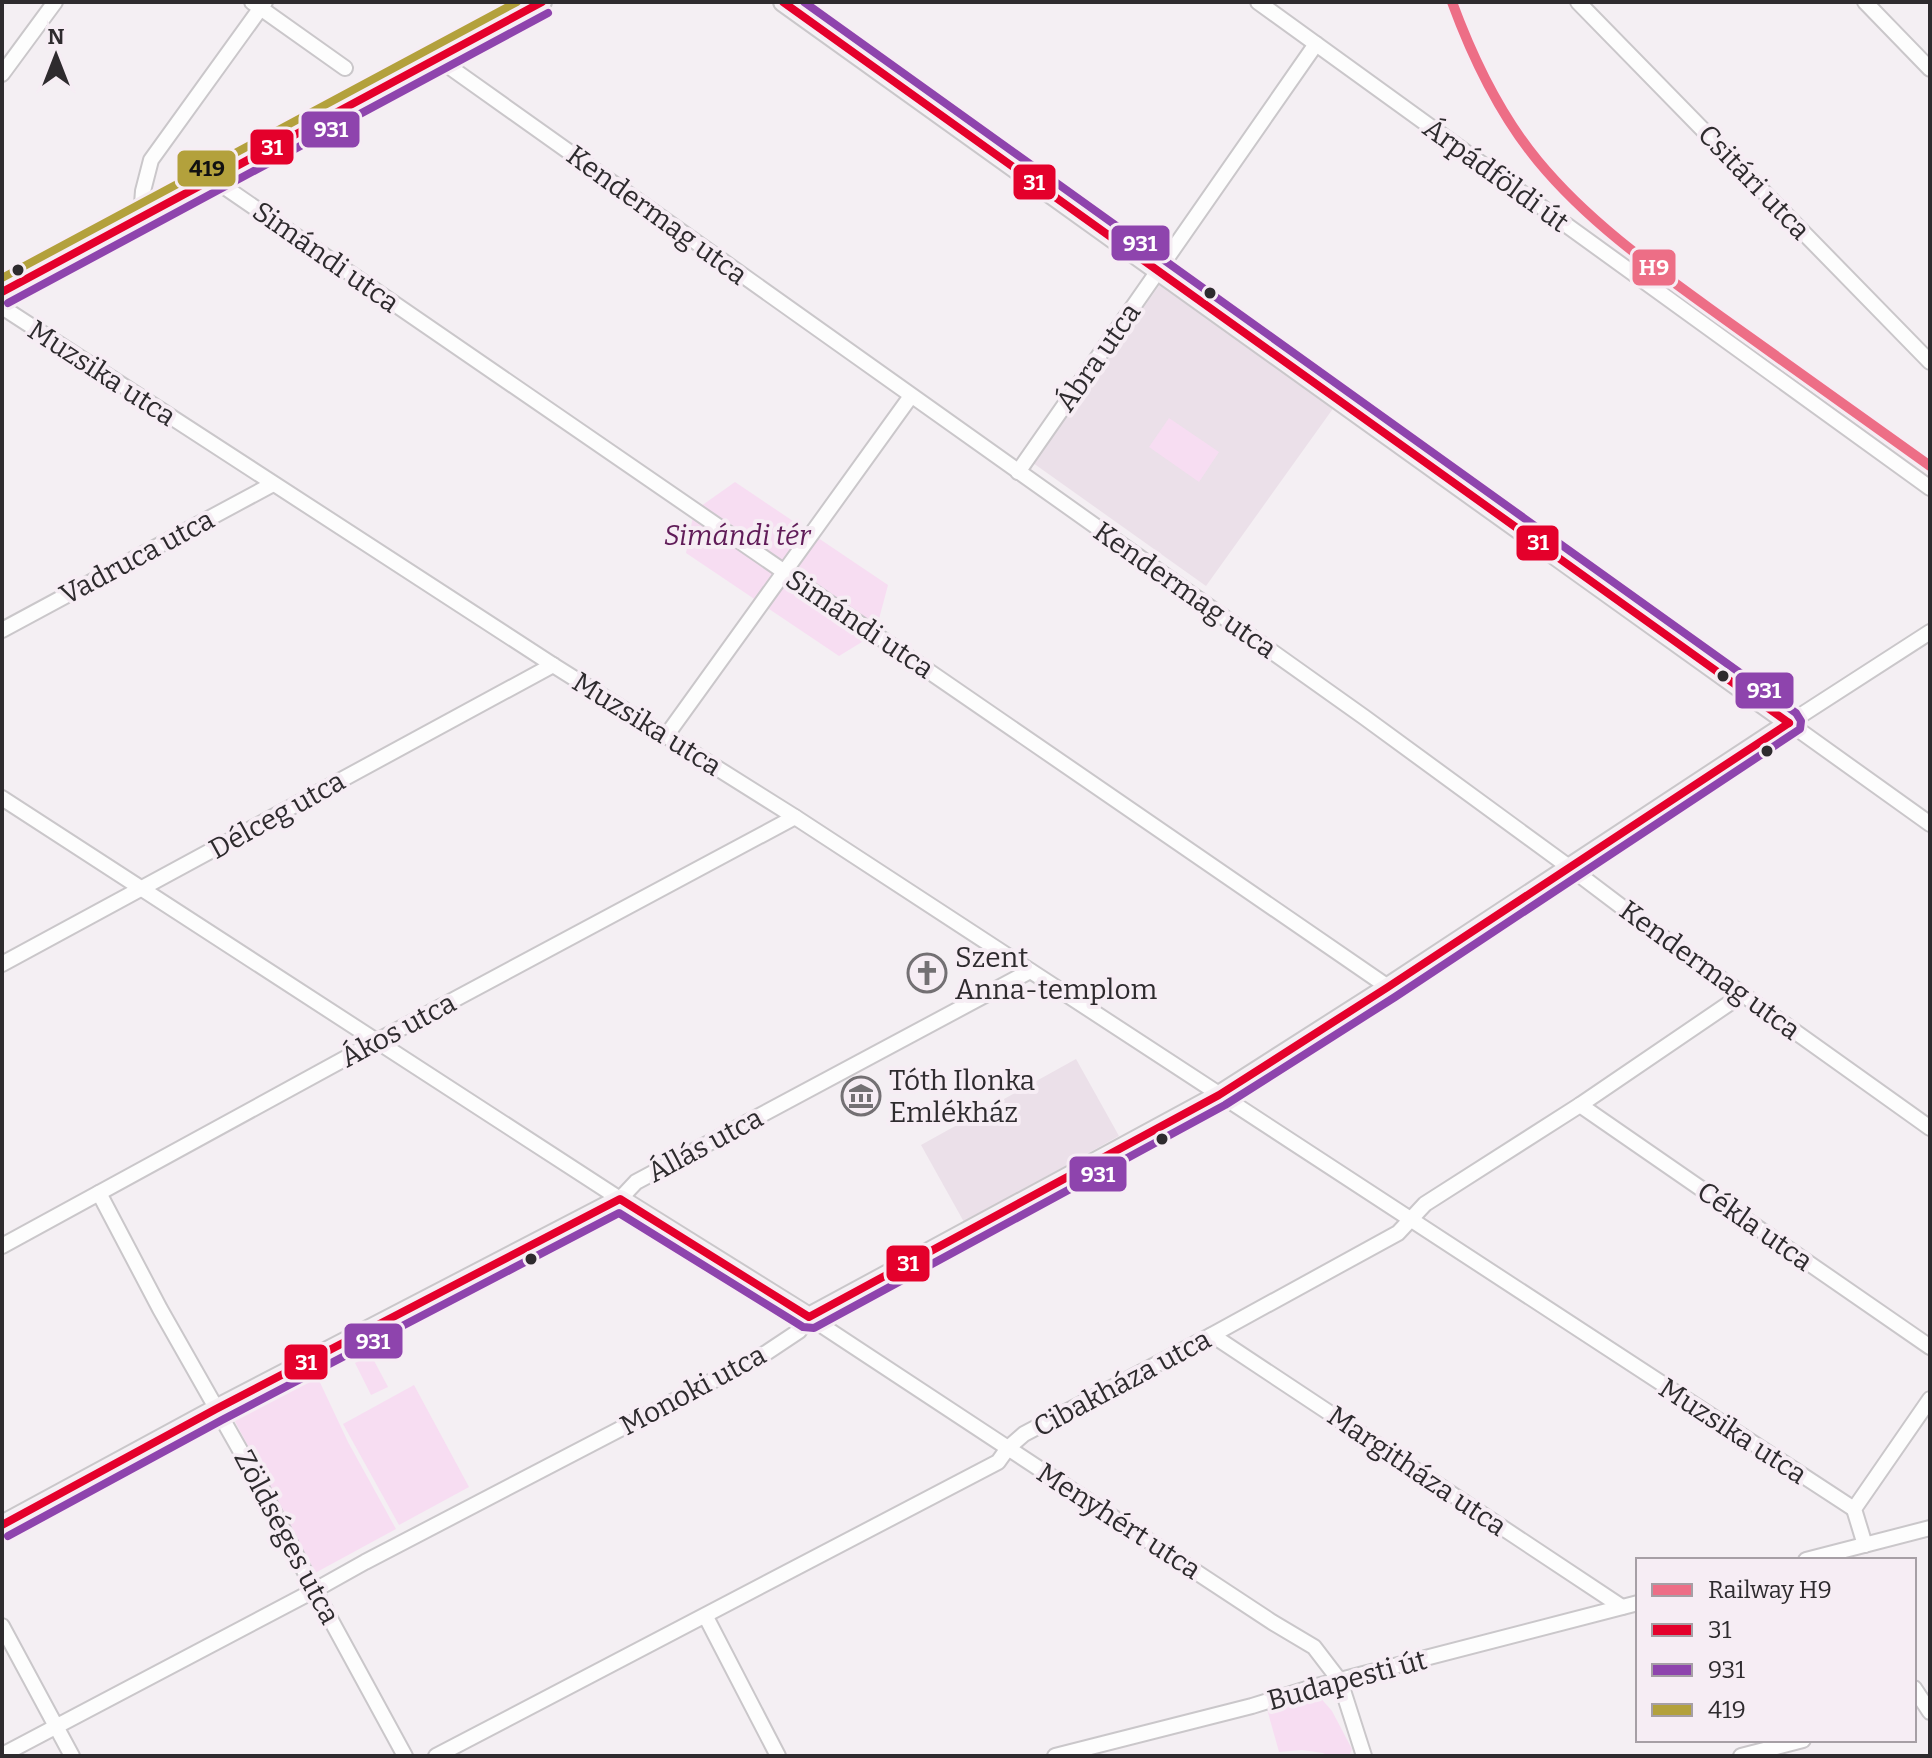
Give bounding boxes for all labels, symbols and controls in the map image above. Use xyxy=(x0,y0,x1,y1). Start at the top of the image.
north arrow xyxy=(16,16,96,96)
text: N xyxy=(48,23,65,50)
line badge: 931 xyxy=(300,110,361,149)
street label: Árpádföldi út xyxy=(1417,110,1576,239)
text: 931 xyxy=(314,116,349,143)
street label: Csitári utca xyxy=(1691,118,1817,246)
line badge: 31 xyxy=(249,128,295,166)
text: 31 xyxy=(261,134,284,161)
street label: Kendermag utca xyxy=(560,138,754,292)
line badge: 419 xyxy=(176,149,237,188)
text: 419 xyxy=(189,155,225,182)
line badge: 31 xyxy=(1012,163,1057,201)
text: 31 xyxy=(1023,169,1046,196)
street label: Simándi utca xyxy=(247,194,405,320)
line badge: 931 xyxy=(1110,224,1171,262)
text: 931 xyxy=(1123,230,1158,257)
line badge: H9 xyxy=(1631,248,1677,287)
text: H9 xyxy=(1639,254,1669,281)
unlabelled marker xyxy=(10,262,26,278)
unlabelled marker xyxy=(1202,285,1218,301)
street label: Ábra utca xyxy=(1048,296,1147,417)
street label: Muzsika utca xyxy=(22,313,182,433)
street label: Vadruca utca xyxy=(54,503,220,611)
street label: Kendermag utca xyxy=(1087,515,1283,665)
park label: Simándi tér xyxy=(664,519,812,552)
line badge: 31 xyxy=(1515,524,1560,562)
text: 31 xyxy=(1527,529,1550,556)
street label: Simándi utca xyxy=(780,563,940,685)
street label: Muzsika utca xyxy=(566,665,728,783)
unlabelled marker xyxy=(1715,668,1731,684)
line badge: 931 xyxy=(1734,671,1795,710)
text: 931 xyxy=(1747,677,1782,704)
unlabelled marker xyxy=(1759,743,1775,759)
street label: Délceg utca xyxy=(203,764,351,866)
street label: Kendermag utca xyxy=(1613,893,1807,1047)
place label: Szent Anna-templom xyxy=(955,941,1158,1006)
church icon: Szent Anna-templom xyxy=(906,952,948,994)
street label: Ákos utca xyxy=(334,985,461,1074)
place label: Tóth Ilonka Emlékház xyxy=(889,1064,1035,1129)
museum icon: Tóth Ilonka Emlékház xyxy=(840,1075,882,1117)
street label: Állás utca xyxy=(641,1100,768,1189)
unlabelled marker xyxy=(1154,1131,1170,1147)
line badge: 931 xyxy=(1068,1155,1128,1193)
text: 931 xyxy=(1081,1161,1116,1188)
street label: Cékla utca xyxy=(1691,1174,1819,1278)
line badge: 31 xyxy=(885,1244,931,1283)
text: 31 xyxy=(897,1250,920,1277)
unlabelled marker xyxy=(523,1251,539,1267)
line badge: 931 xyxy=(343,1322,404,1360)
street label: Cibakháza utca xyxy=(1028,1322,1216,1444)
text: 931 xyxy=(356,1328,391,1355)
street label: Monoki utca xyxy=(615,1338,771,1442)
line badge: 31 xyxy=(283,1343,329,1381)
text: 31 xyxy=(295,1349,318,1376)
street label: Muzsika utca xyxy=(1653,1371,1813,1491)
street label: Margitháza utca xyxy=(1321,1399,1513,1543)
street label: Zöldséges utca xyxy=(227,1444,347,1630)
street label: Menyhért utca xyxy=(1031,1456,1207,1586)
legend xyxy=(1636,1558,1916,1742)
text: Railway H9 xyxy=(1708,1576,1832,1604)
text: 31 xyxy=(1708,1616,1732,1644)
street label: Budapesti út xyxy=(1264,1643,1430,1717)
text: 931 xyxy=(1708,1656,1745,1684)
text: 419 xyxy=(1708,1696,1746,1724)

